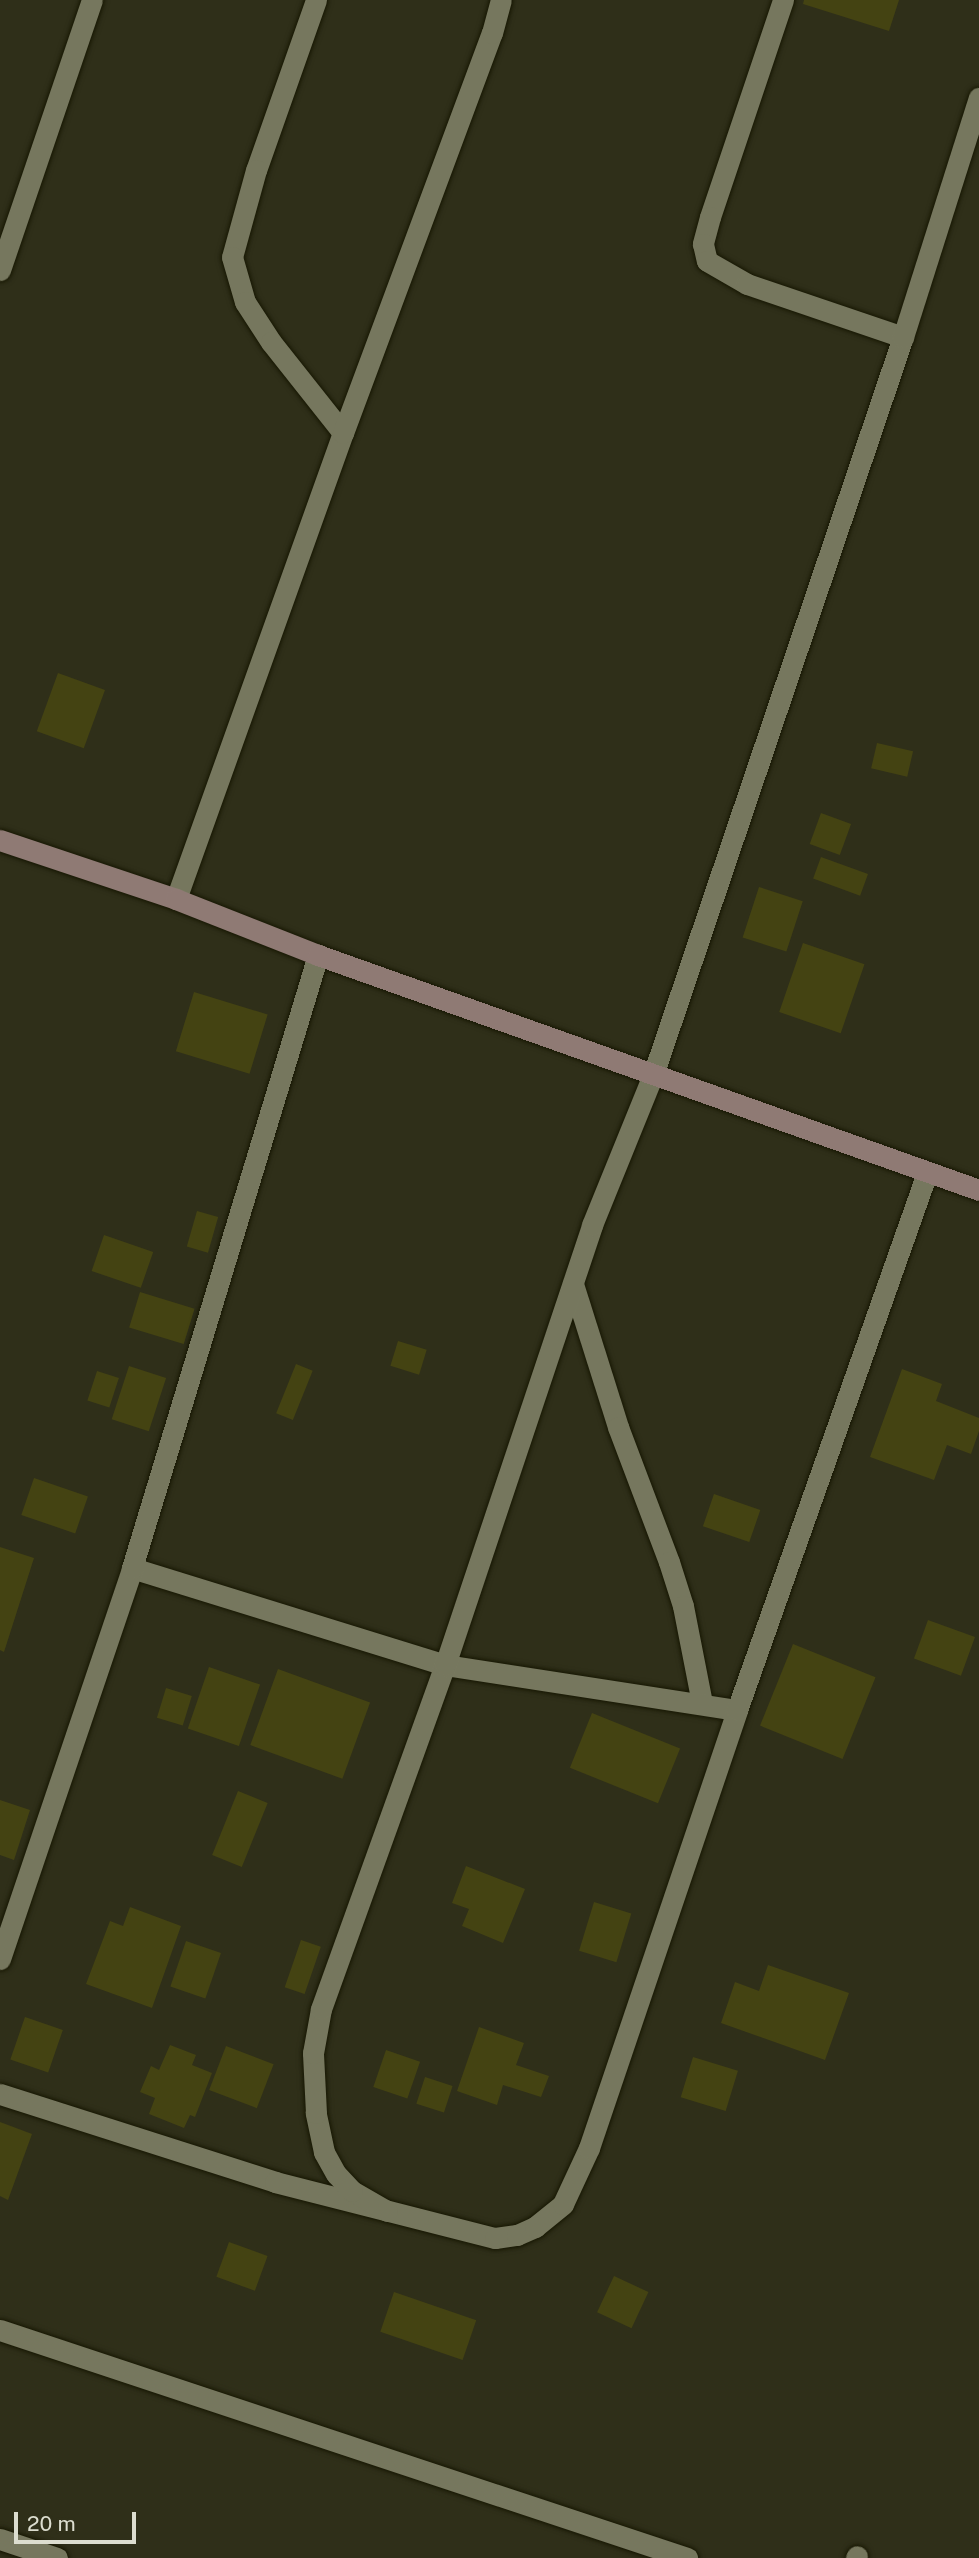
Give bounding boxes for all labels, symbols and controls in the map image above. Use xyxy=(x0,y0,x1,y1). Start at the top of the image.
scale bar xyxy=(18,2498,140,2542)
text: 20 m xyxy=(27,2511,76,2536)

